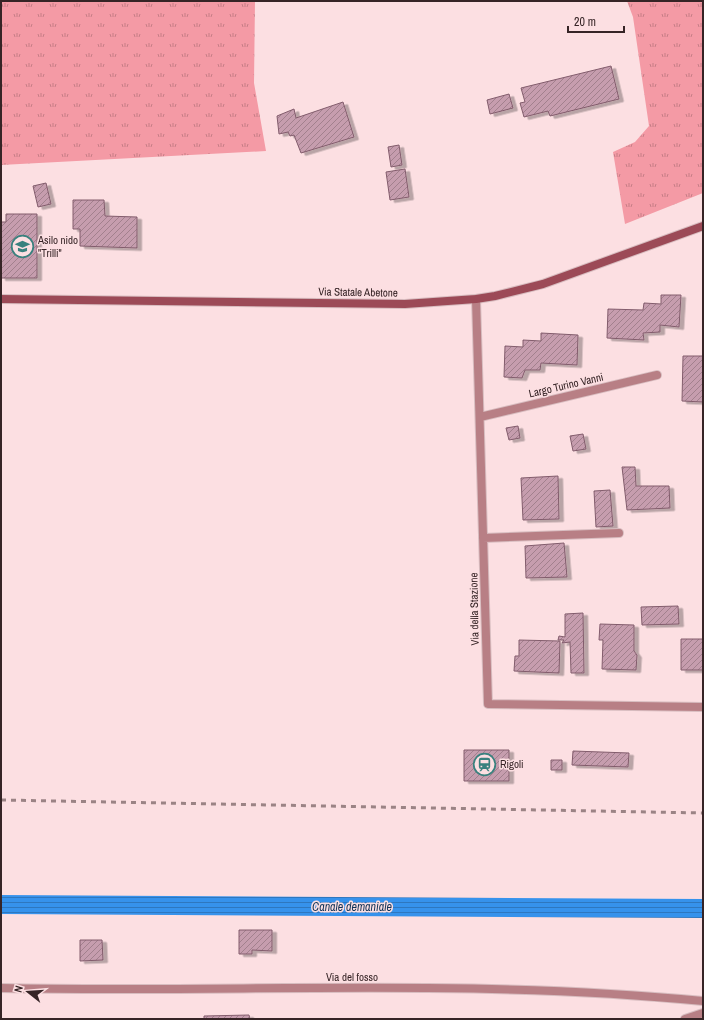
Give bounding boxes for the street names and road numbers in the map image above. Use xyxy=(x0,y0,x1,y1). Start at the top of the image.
street label: Via Statale Abetone xyxy=(318,284,398,300)
street label: Largo Turino Vanni xyxy=(527,370,605,400)
street label: Via della Stazione xyxy=(466,572,482,646)
street label: Via del fosso xyxy=(326,970,378,984)

